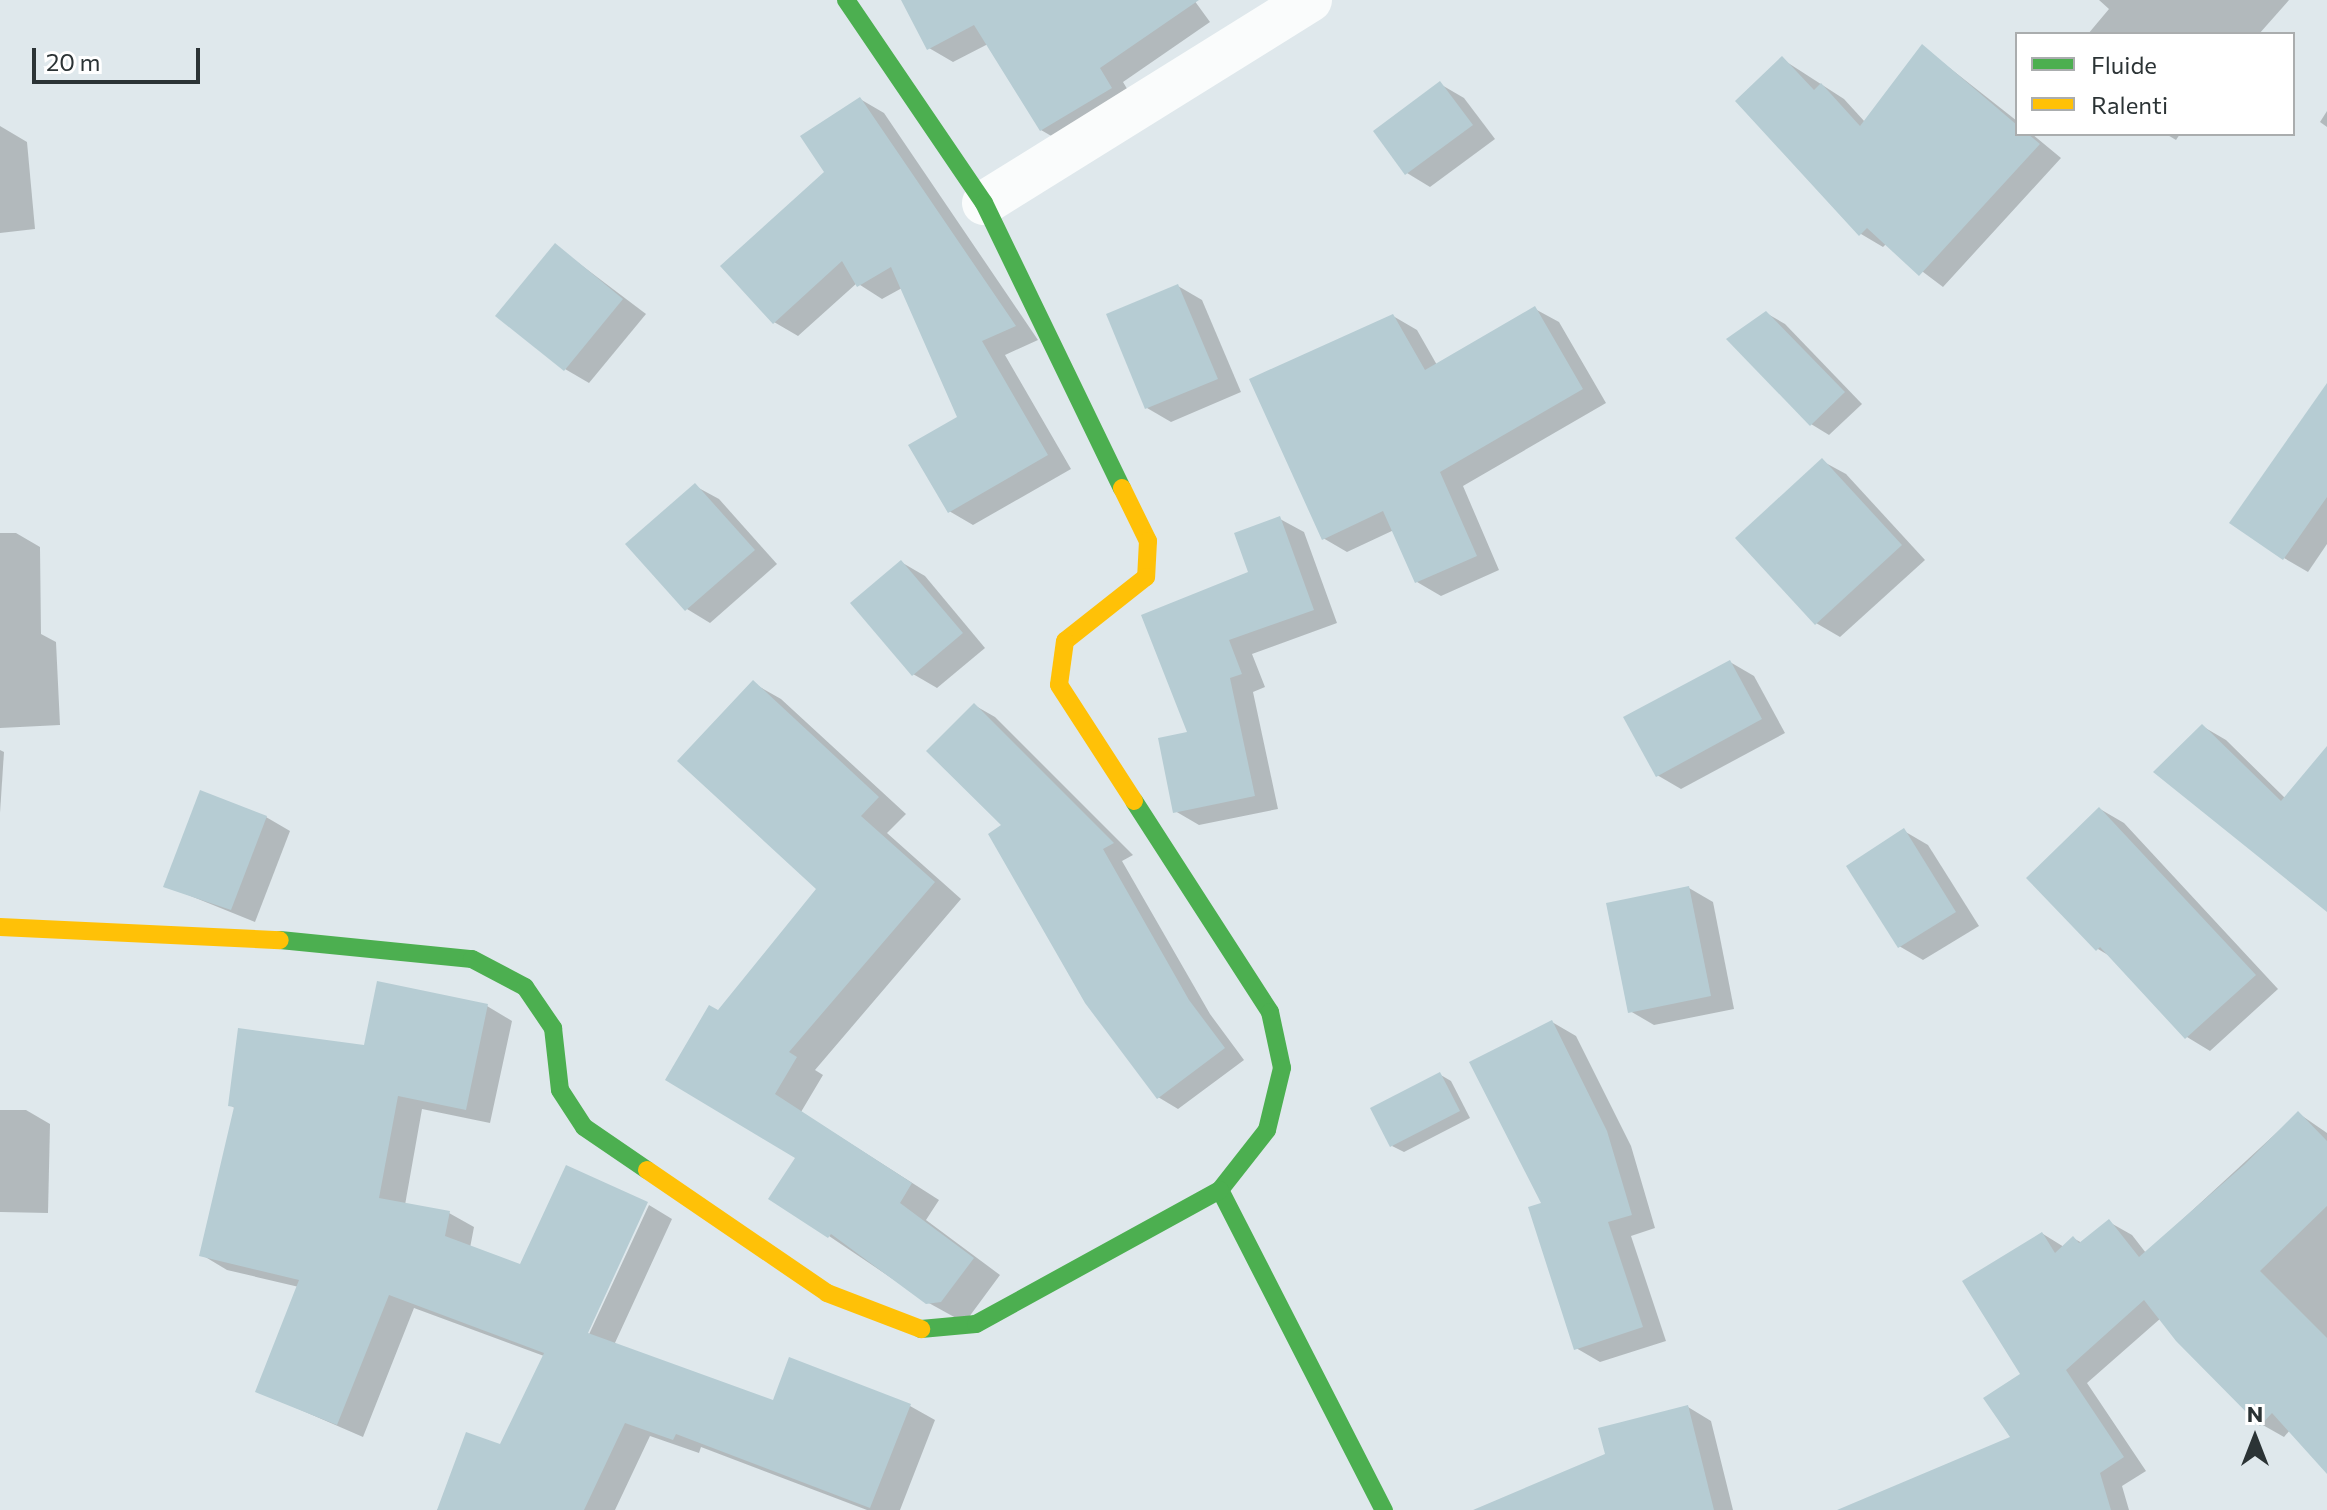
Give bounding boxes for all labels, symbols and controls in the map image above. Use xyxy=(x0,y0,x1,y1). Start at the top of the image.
scale bar xyxy=(36,32,204,82)
legend xyxy=(2015,32,2295,136)
text: 20 m xyxy=(46,47,100,76)
text: Fluide xyxy=(2091,50,2157,79)
text: Ralenti xyxy=(2091,90,2168,119)
north arrow xyxy=(2215,1398,2295,1478)
text: N xyxy=(2247,1400,2263,1427)

